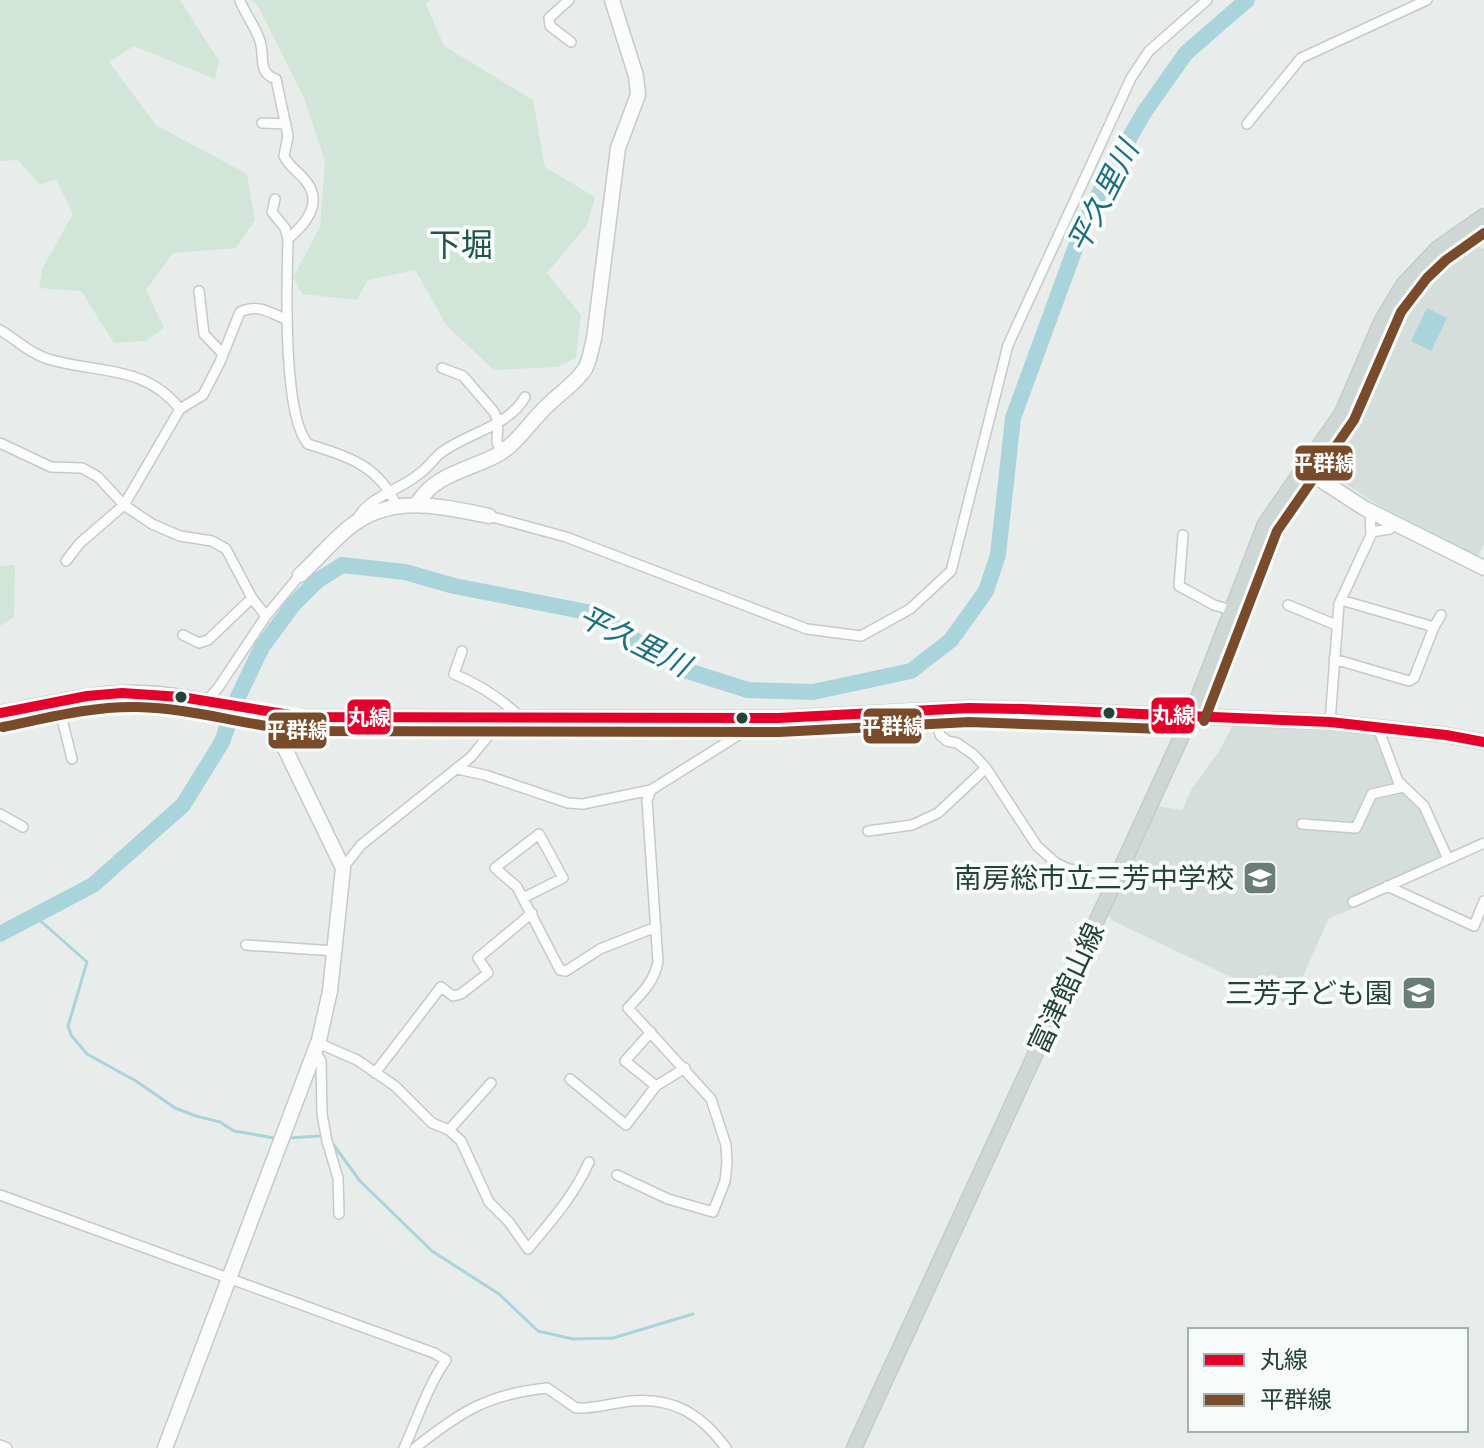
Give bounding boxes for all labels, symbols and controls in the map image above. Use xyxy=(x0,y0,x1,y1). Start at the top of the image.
water label: 平久里川 xyxy=(1061,133,1146,258)
district label: 下堀 xyxy=(429,227,493,263)
line badge: 平群線 xyxy=(1294,444,1354,482)
text: 平群線 xyxy=(1291,451,1357,476)
water label: 平久里川 xyxy=(573,599,698,684)
unlabelled marker xyxy=(173,689,189,705)
line badge: 丸線 xyxy=(1150,696,1196,735)
line badge: 丸線 xyxy=(346,698,392,736)
text: 丸線 xyxy=(1151,703,1195,728)
text: 丸線 xyxy=(347,705,391,730)
unlabelled marker xyxy=(1101,705,1117,721)
line badge: 平群線 xyxy=(862,707,923,745)
unlabelled marker xyxy=(734,710,750,726)
line badge: 平群線 xyxy=(267,711,328,750)
text: 平群線 xyxy=(859,714,925,739)
text: 平群線 xyxy=(264,718,330,743)
school or university icon: 南房総市立三芳中学校 xyxy=(1241,859,1279,897)
place label: 南房総市立三芳中学校 xyxy=(954,863,1234,894)
street label: 富津館山線 xyxy=(1023,918,1110,1058)
school or university icon: 三芳子ども園 xyxy=(1400,974,1438,1012)
place label: 三芳子ども園 xyxy=(1225,978,1393,1009)
legend xyxy=(1188,1328,1468,1432)
text: 丸線 xyxy=(1260,1346,1308,1373)
text: 平群線 xyxy=(1260,1386,1332,1413)

